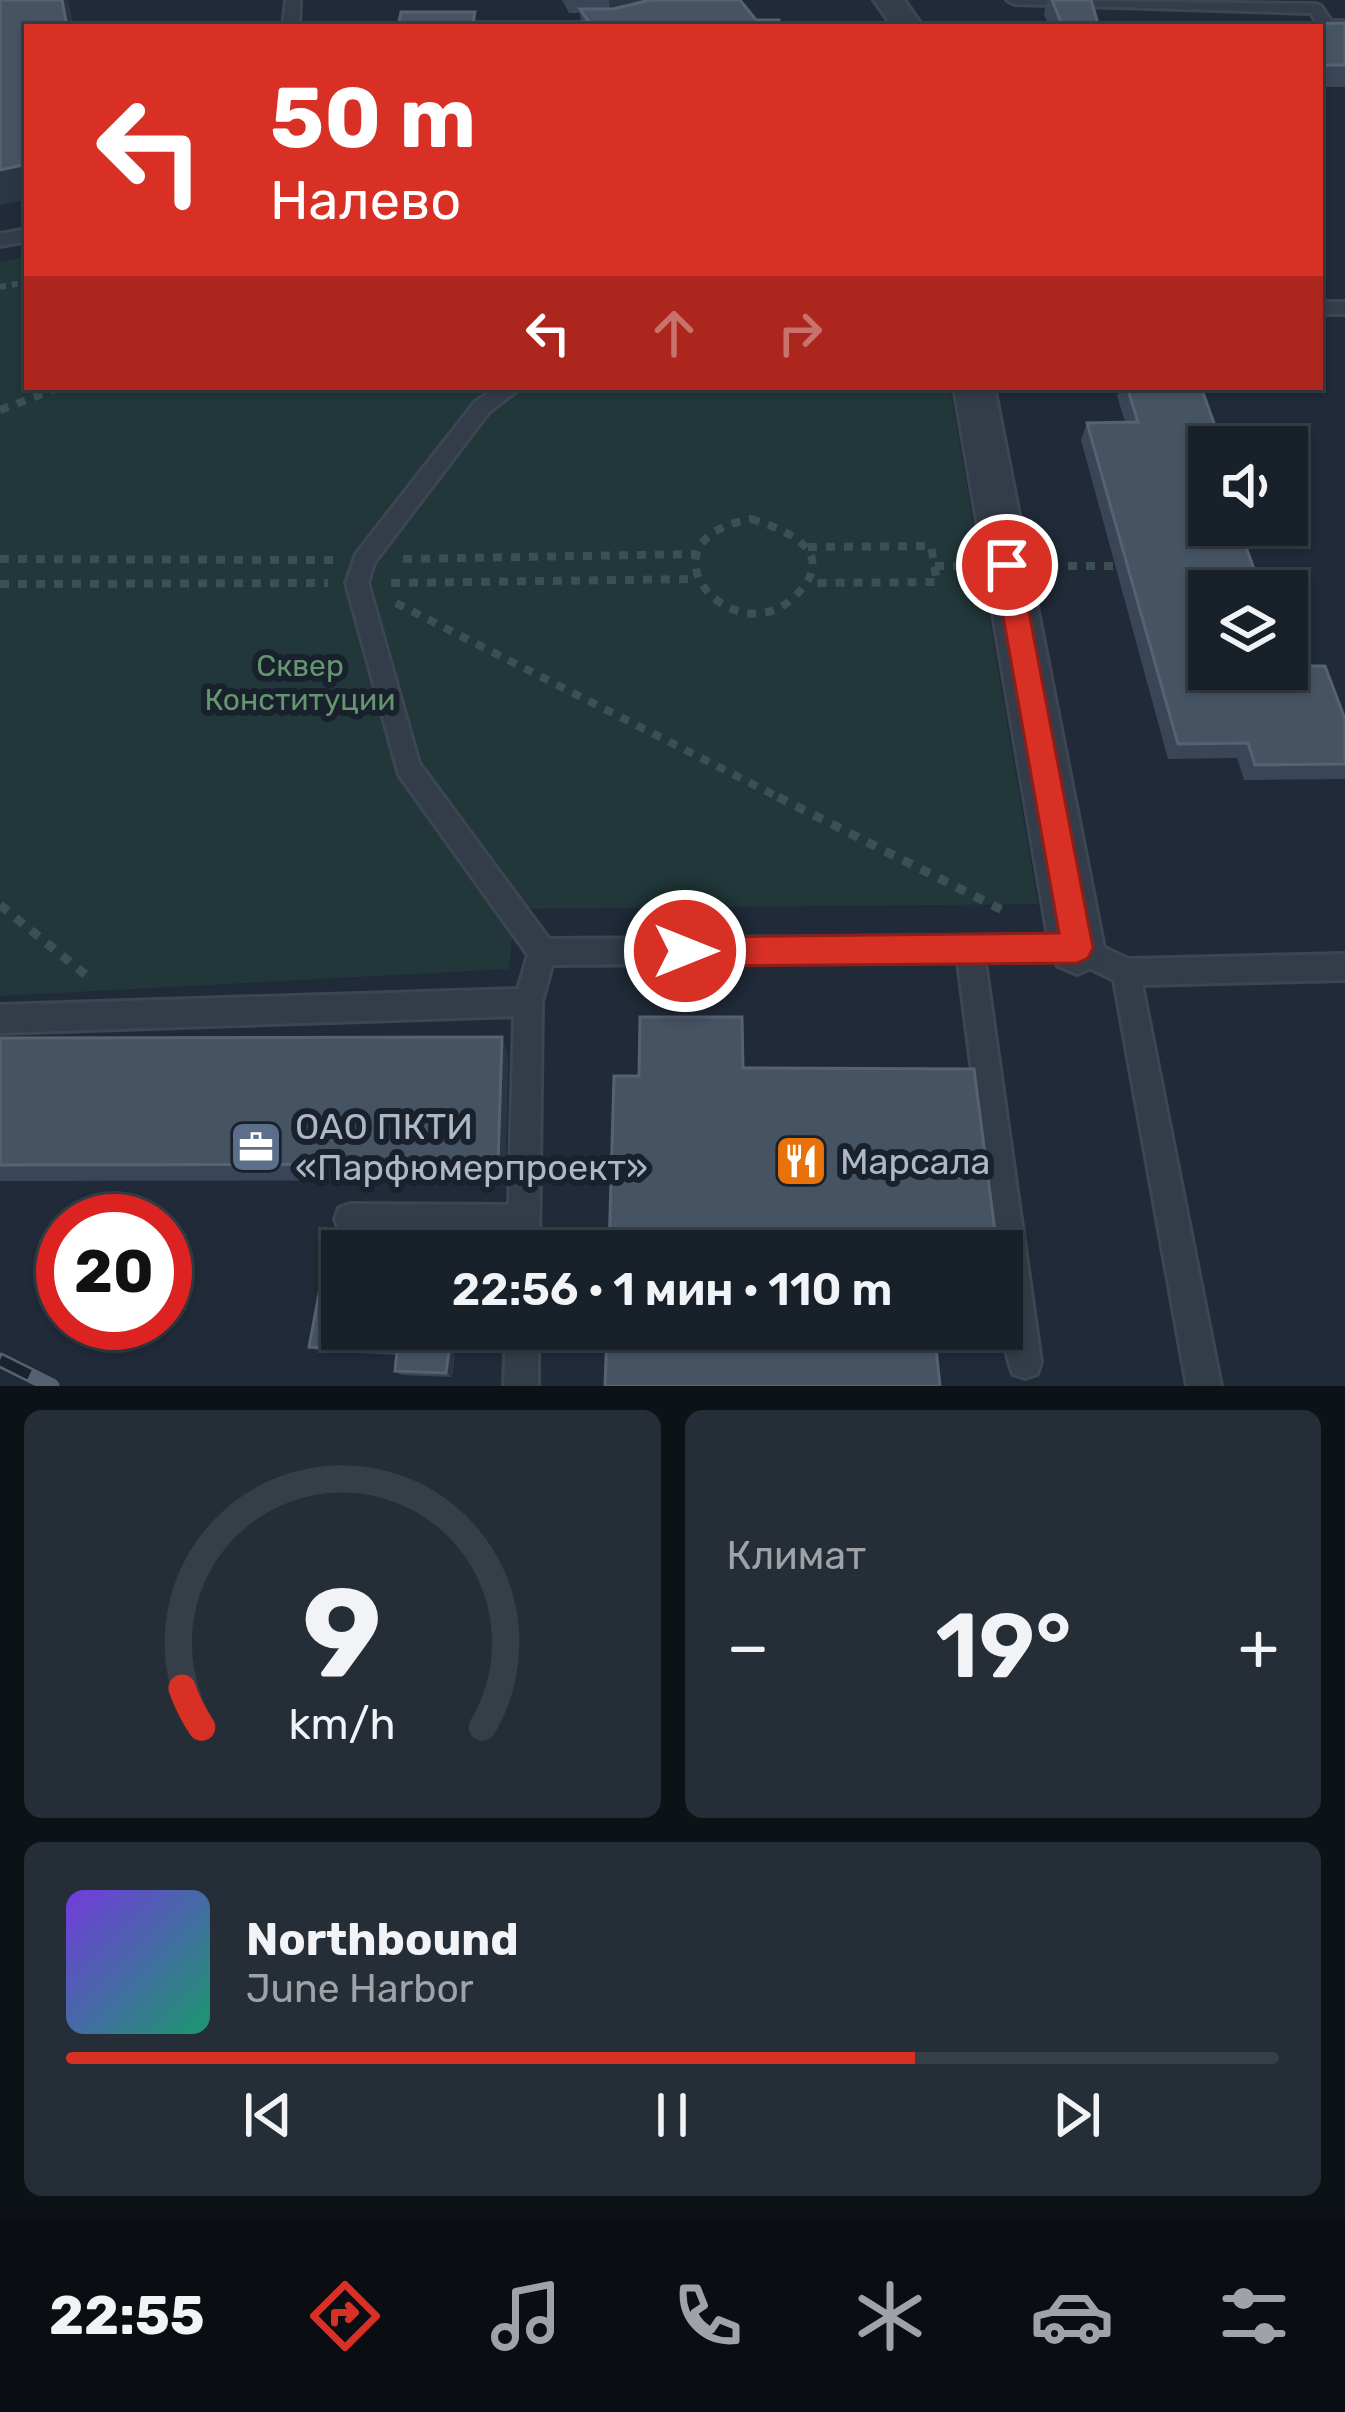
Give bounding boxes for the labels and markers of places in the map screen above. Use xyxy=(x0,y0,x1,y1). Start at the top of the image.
pin xyxy=(956,514,1058,616)
place label: ОАО ПКТИ «Парфюмерпроект» xyxy=(295,1105,648,1189)
office icon: ОАО ПКТИ «Парфюмерпроект» xyxy=(228,1119,284,1175)
restaurant icon: Марсала xyxy=(773,1133,829,1189)
place label: Марсала xyxy=(840,1140,990,1183)

